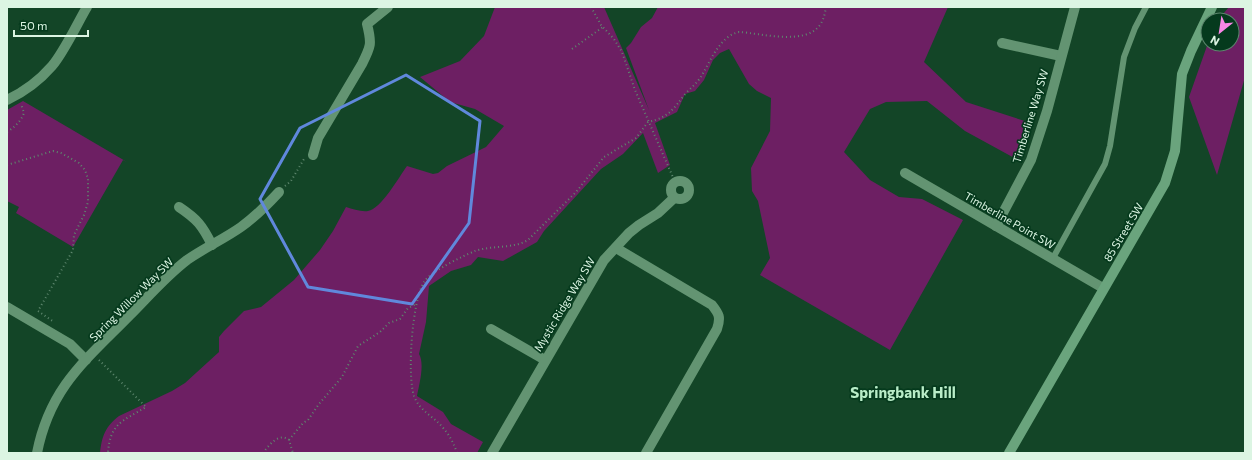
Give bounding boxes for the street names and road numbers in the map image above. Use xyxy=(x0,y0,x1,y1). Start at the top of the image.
street label: Timberline Way SW xyxy=(1010,67,1050,165)
street label: Timberline Point SW xyxy=(962,189,1058,251)
street label: 85 Street SW xyxy=(1100,200,1146,264)
street label: Spring Willow Way SW xyxy=(86,254,176,344)
street label: Mystic Ridge Way SW xyxy=(531,255,597,353)

